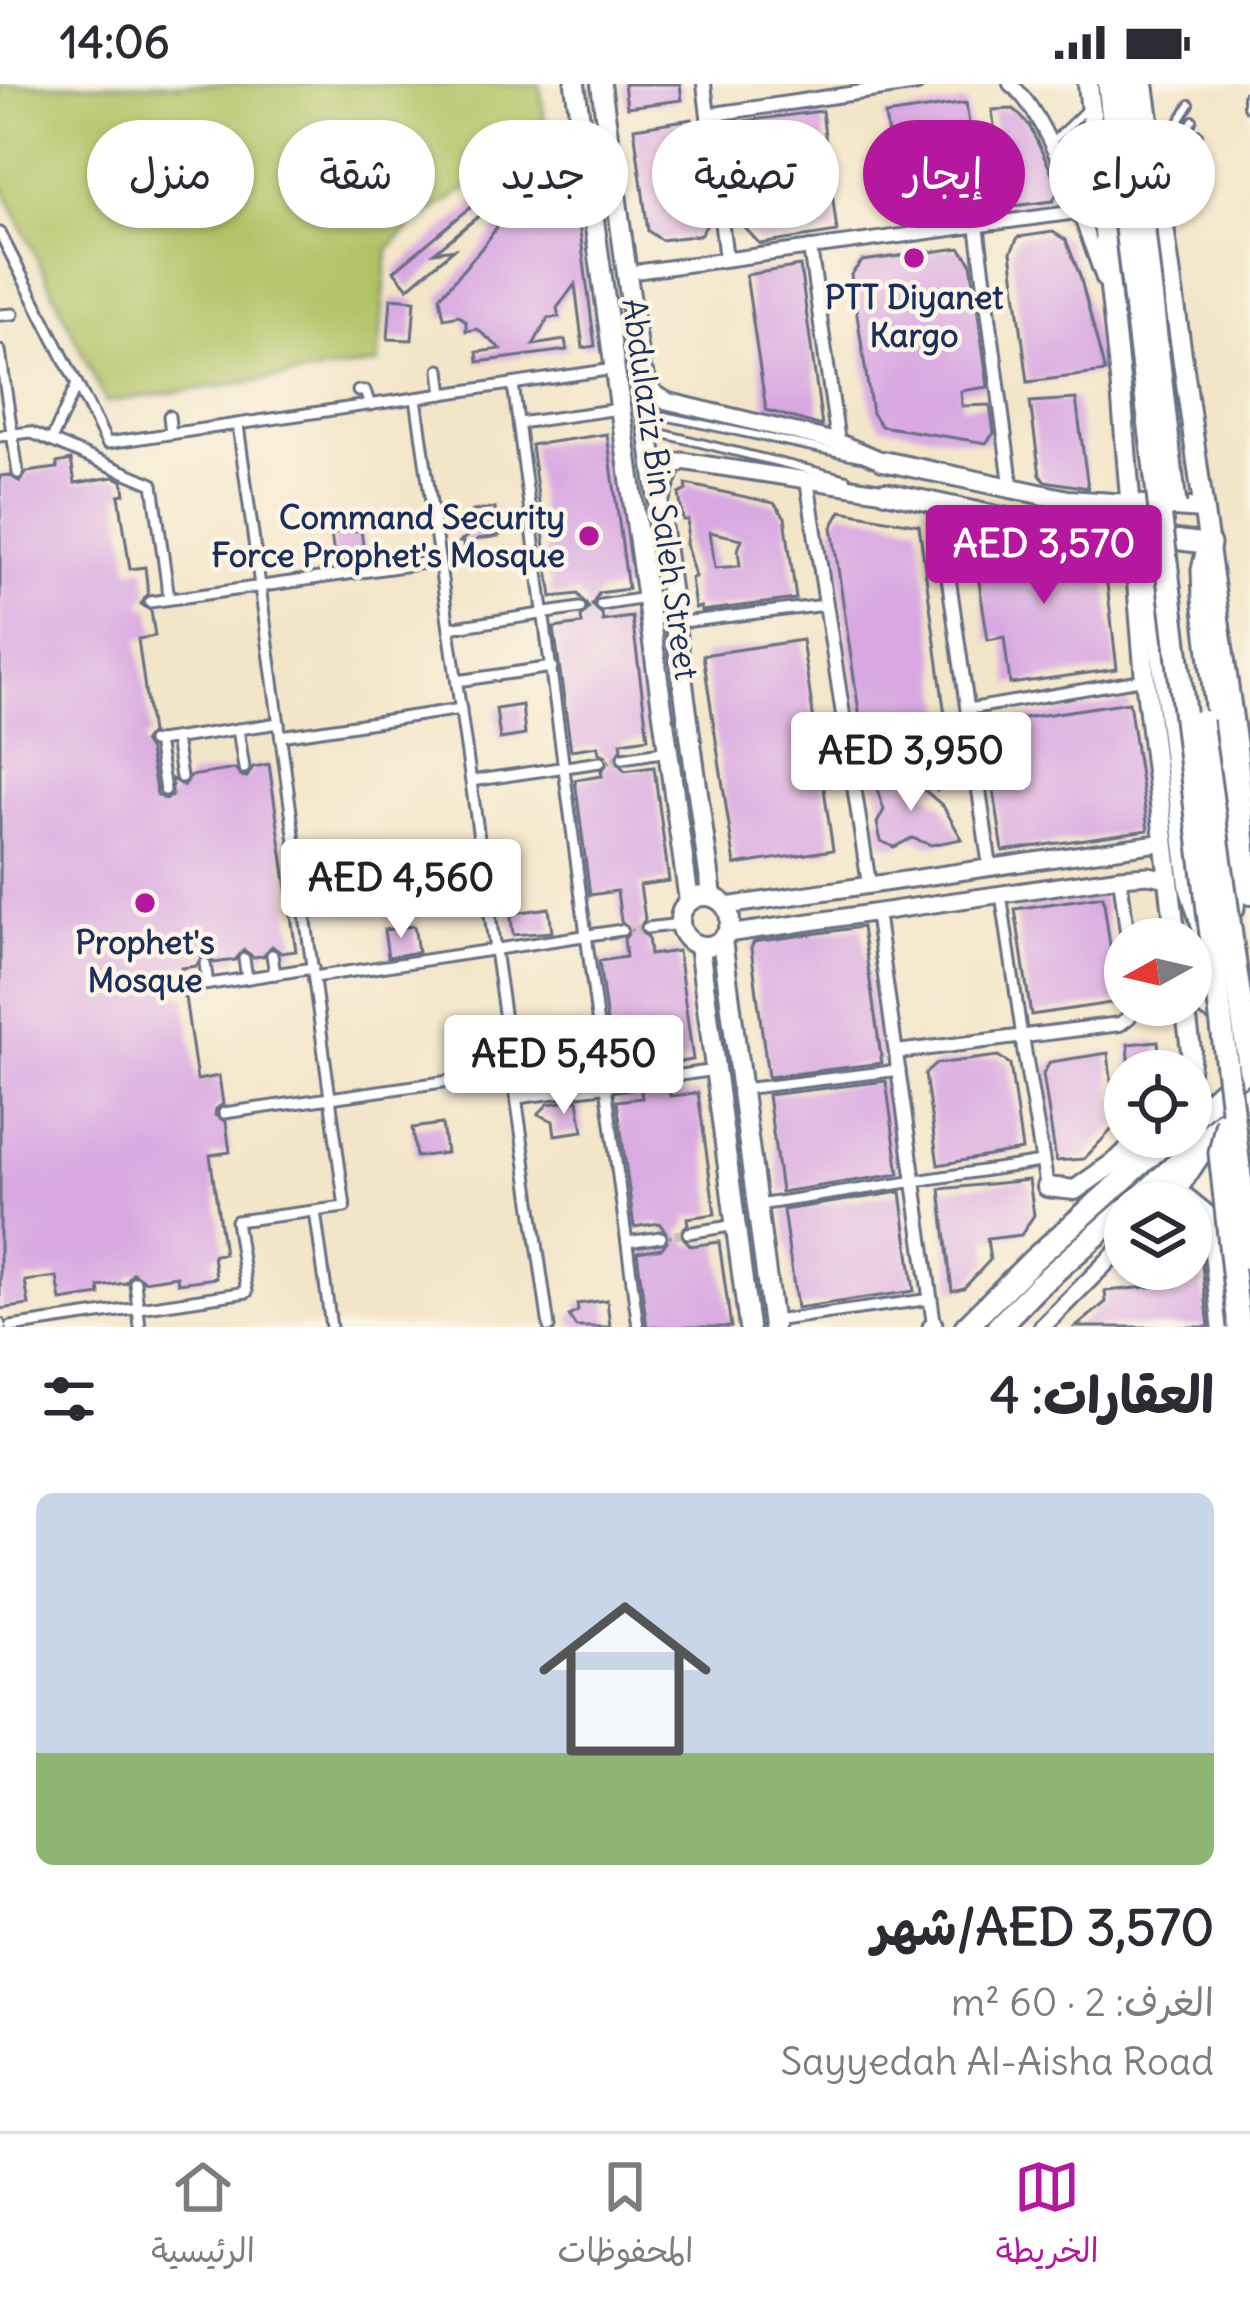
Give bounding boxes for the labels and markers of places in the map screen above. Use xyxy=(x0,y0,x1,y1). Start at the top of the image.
marker: PTT Diyanet Kargo xyxy=(901,245,927,271)
place label: PTT Diyanet Kargo xyxy=(825,276,1003,356)
place label: Command Security Force Prophet's Mosque xyxy=(212,496,565,576)
pin: AED 3,570 xyxy=(907,505,1181,607)
marker: Command Security Force Prophet's Mosque xyxy=(576,523,602,549)
pin: AED 3,950 xyxy=(774,712,1048,814)
pin: AED 4,560 xyxy=(264,839,538,941)
marker: Prophet's Mosque xyxy=(132,890,158,916)
place label: Prophet's Mosque xyxy=(75,921,215,1001)
pin: AED 5,450 xyxy=(427,1015,701,1117)

